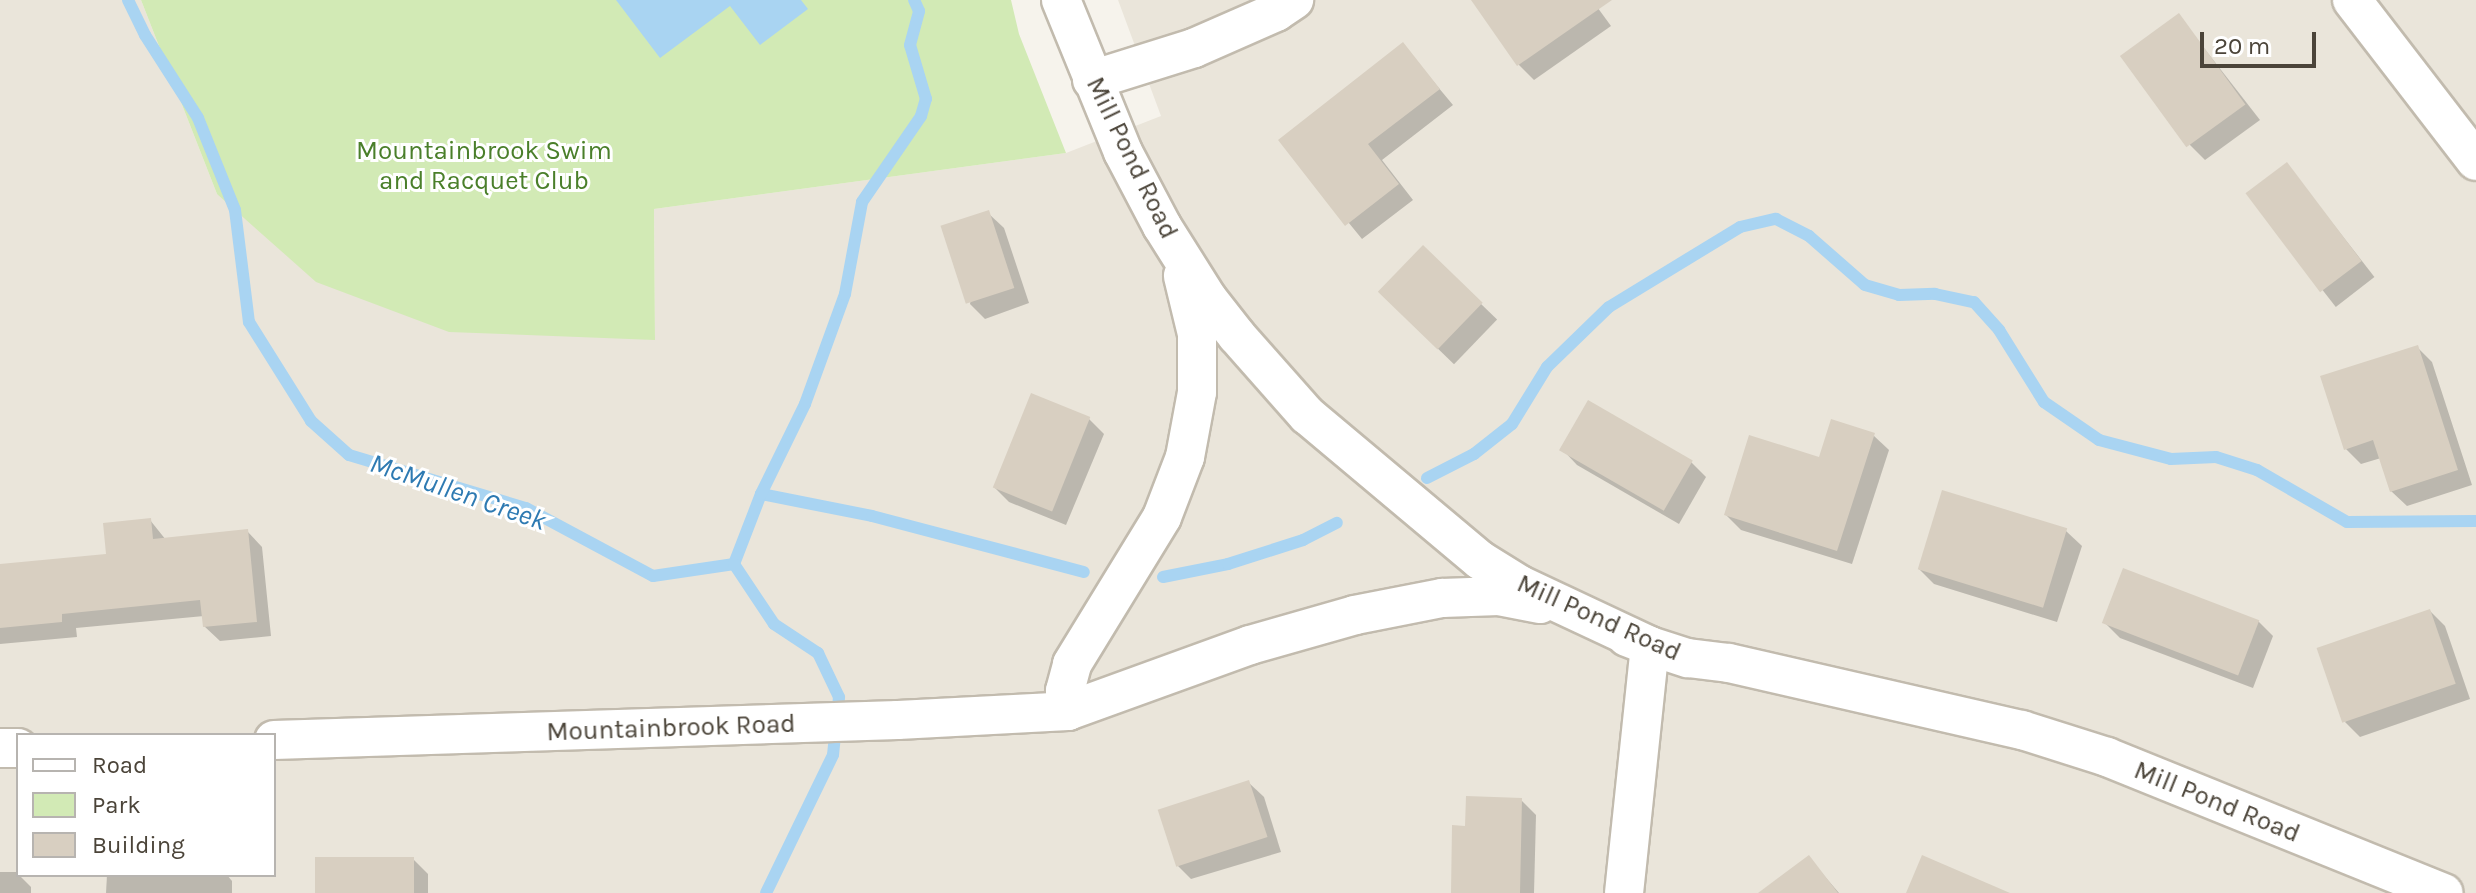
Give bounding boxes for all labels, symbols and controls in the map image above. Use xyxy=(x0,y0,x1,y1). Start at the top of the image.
scale bar xyxy=(2204,16,2320,66)
text: 20 m xyxy=(2214,32,2270,60)
street label: Mill Pond Road xyxy=(1079,72,1185,244)
park label: Mountainbrook Swim and Racquet Club xyxy=(356,135,612,196)
water label: McMullen Creek xyxy=(365,446,551,538)
street label: Mill Pond Road xyxy=(1512,568,1686,668)
street label: Mountainbrook Road xyxy=(546,708,796,748)
legend xyxy=(16,733,276,877)
text: Road xyxy=(92,751,147,779)
street label: Mill Pond Road xyxy=(2129,755,2305,849)
text: Park xyxy=(92,791,141,819)
text: Building xyxy=(92,831,185,859)

